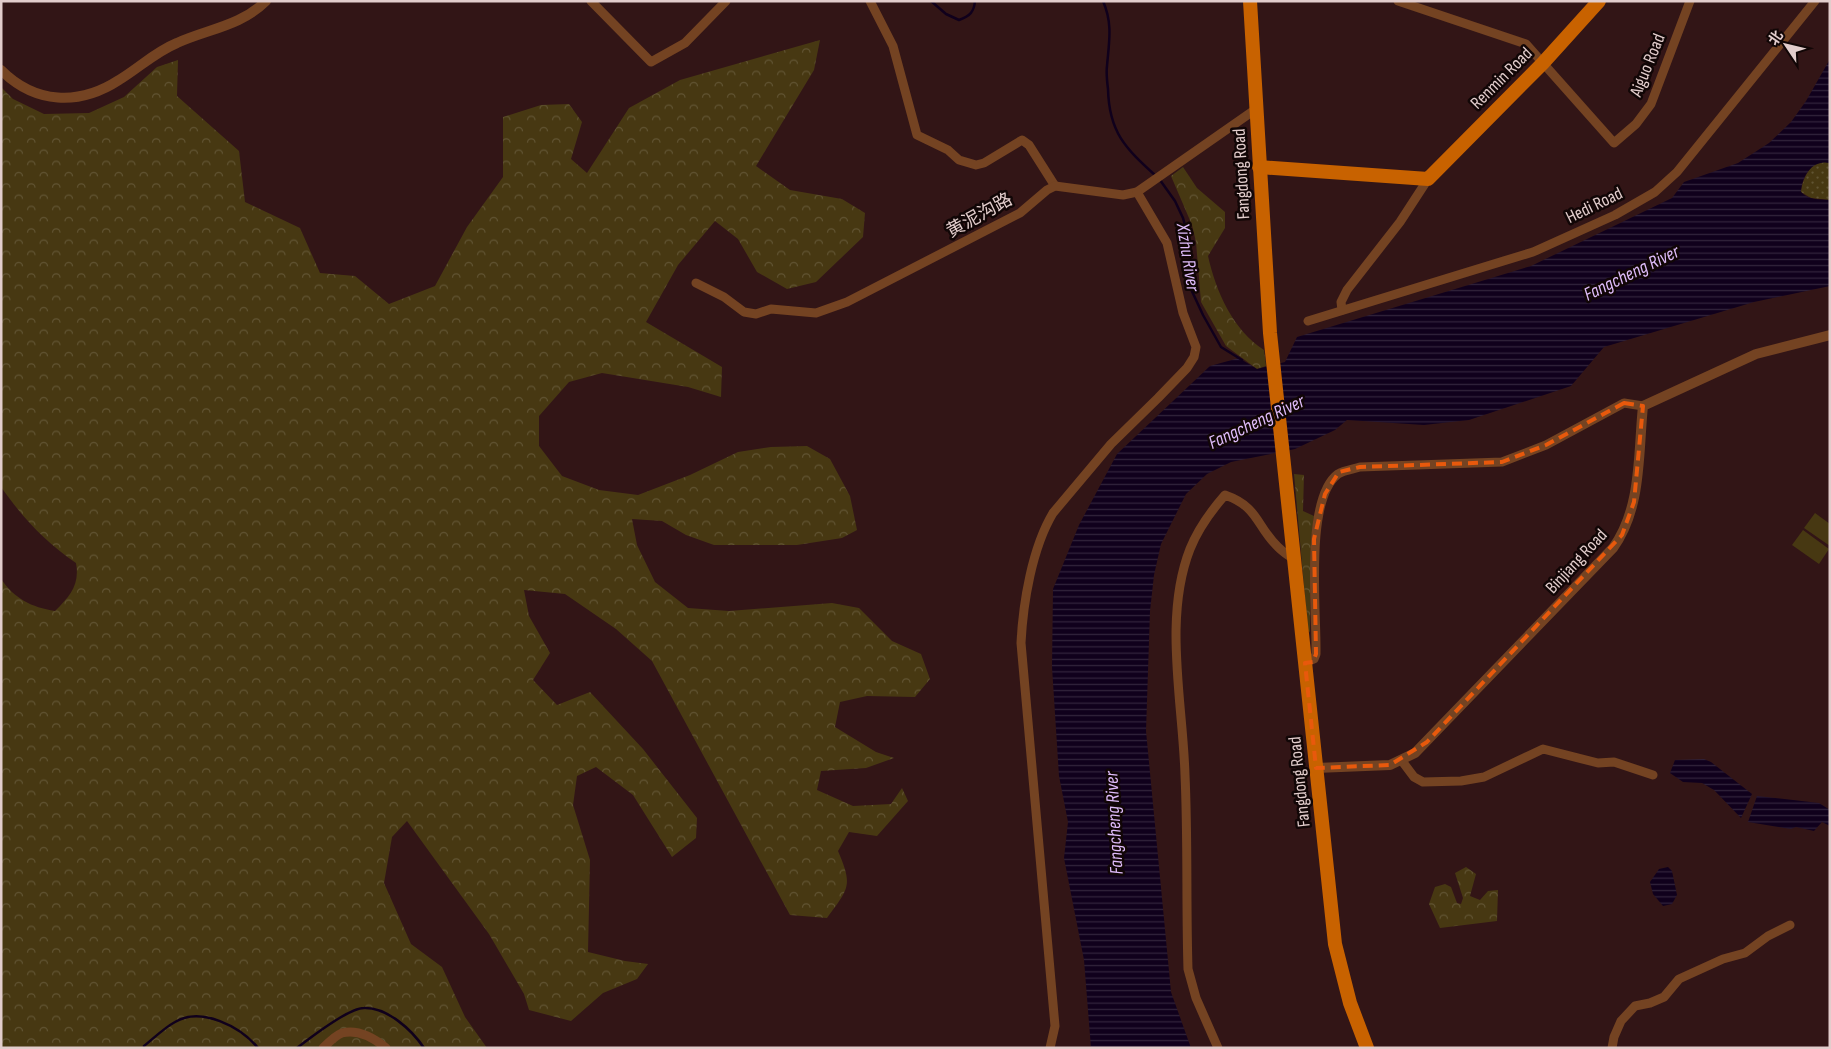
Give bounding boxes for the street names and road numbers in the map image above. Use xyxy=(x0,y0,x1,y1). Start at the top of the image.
street label: Aiguo Road xyxy=(1625,31,1670,101)
street label: Renmin Road xyxy=(1466,43,1537,114)
street label: Fangdong Road xyxy=(1229,128,1254,220)
street label: Hedi Road xyxy=(1563,183,1626,228)
street label: 黄泥沟路 xyxy=(943,189,1016,242)
street label: Binjiang Road xyxy=(1541,525,1611,598)
street label: Fangdong Road xyxy=(1284,736,1315,828)

